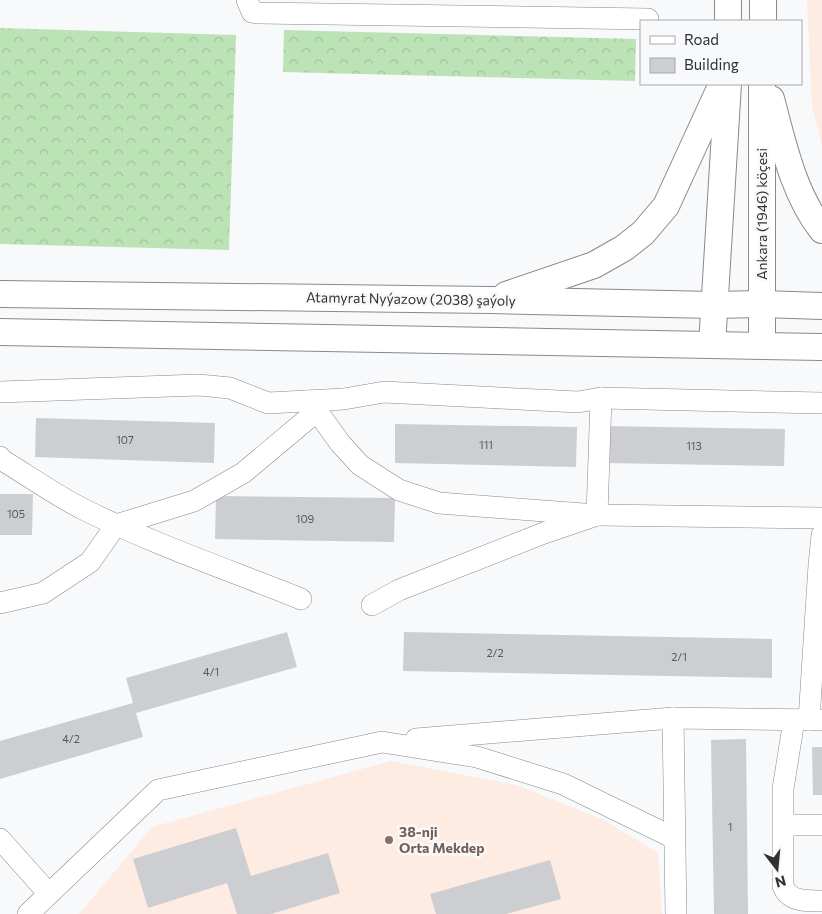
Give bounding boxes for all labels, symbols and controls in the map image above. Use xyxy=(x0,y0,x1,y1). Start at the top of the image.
legend xyxy=(640,20,802,85)
text: Road xyxy=(684,30,719,48)
text: Building xyxy=(684,55,739,73)
street label: Ankara (1946) köçesi xyxy=(753,148,770,280)
street label: Atamyrat Nyýazow (2038) şaýoly xyxy=(306,288,516,309)
house number: 107 xyxy=(116,433,134,446)
house number: 111 xyxy=(479,438,493,451)
house number: 113 xyxy=(686,439,702,452)
house number: 105 xyxy=(7,507,25,520)
house number: 109 xyxy=(296,512,315,525)
house number: 2/2 xyxy=(486,646,504,659)
house number: 2/1 xyxy=(671,650,687,663)
house number: 4/1 xyxy=(203,665,219,678)
house number: 4/2 xyxy=(62,732,80,745)
house number: 1 xyxy=(728,820,732,833)
place label: 38-nji Orta Mekdep xyxy=(399,823,485,856)
marker: 38-nji Orta Mekdep xyxy=(383,834,395,846)
north arrow xyxy=(752,844,802,894)
text: N xyxy=(773,872,788,892)

